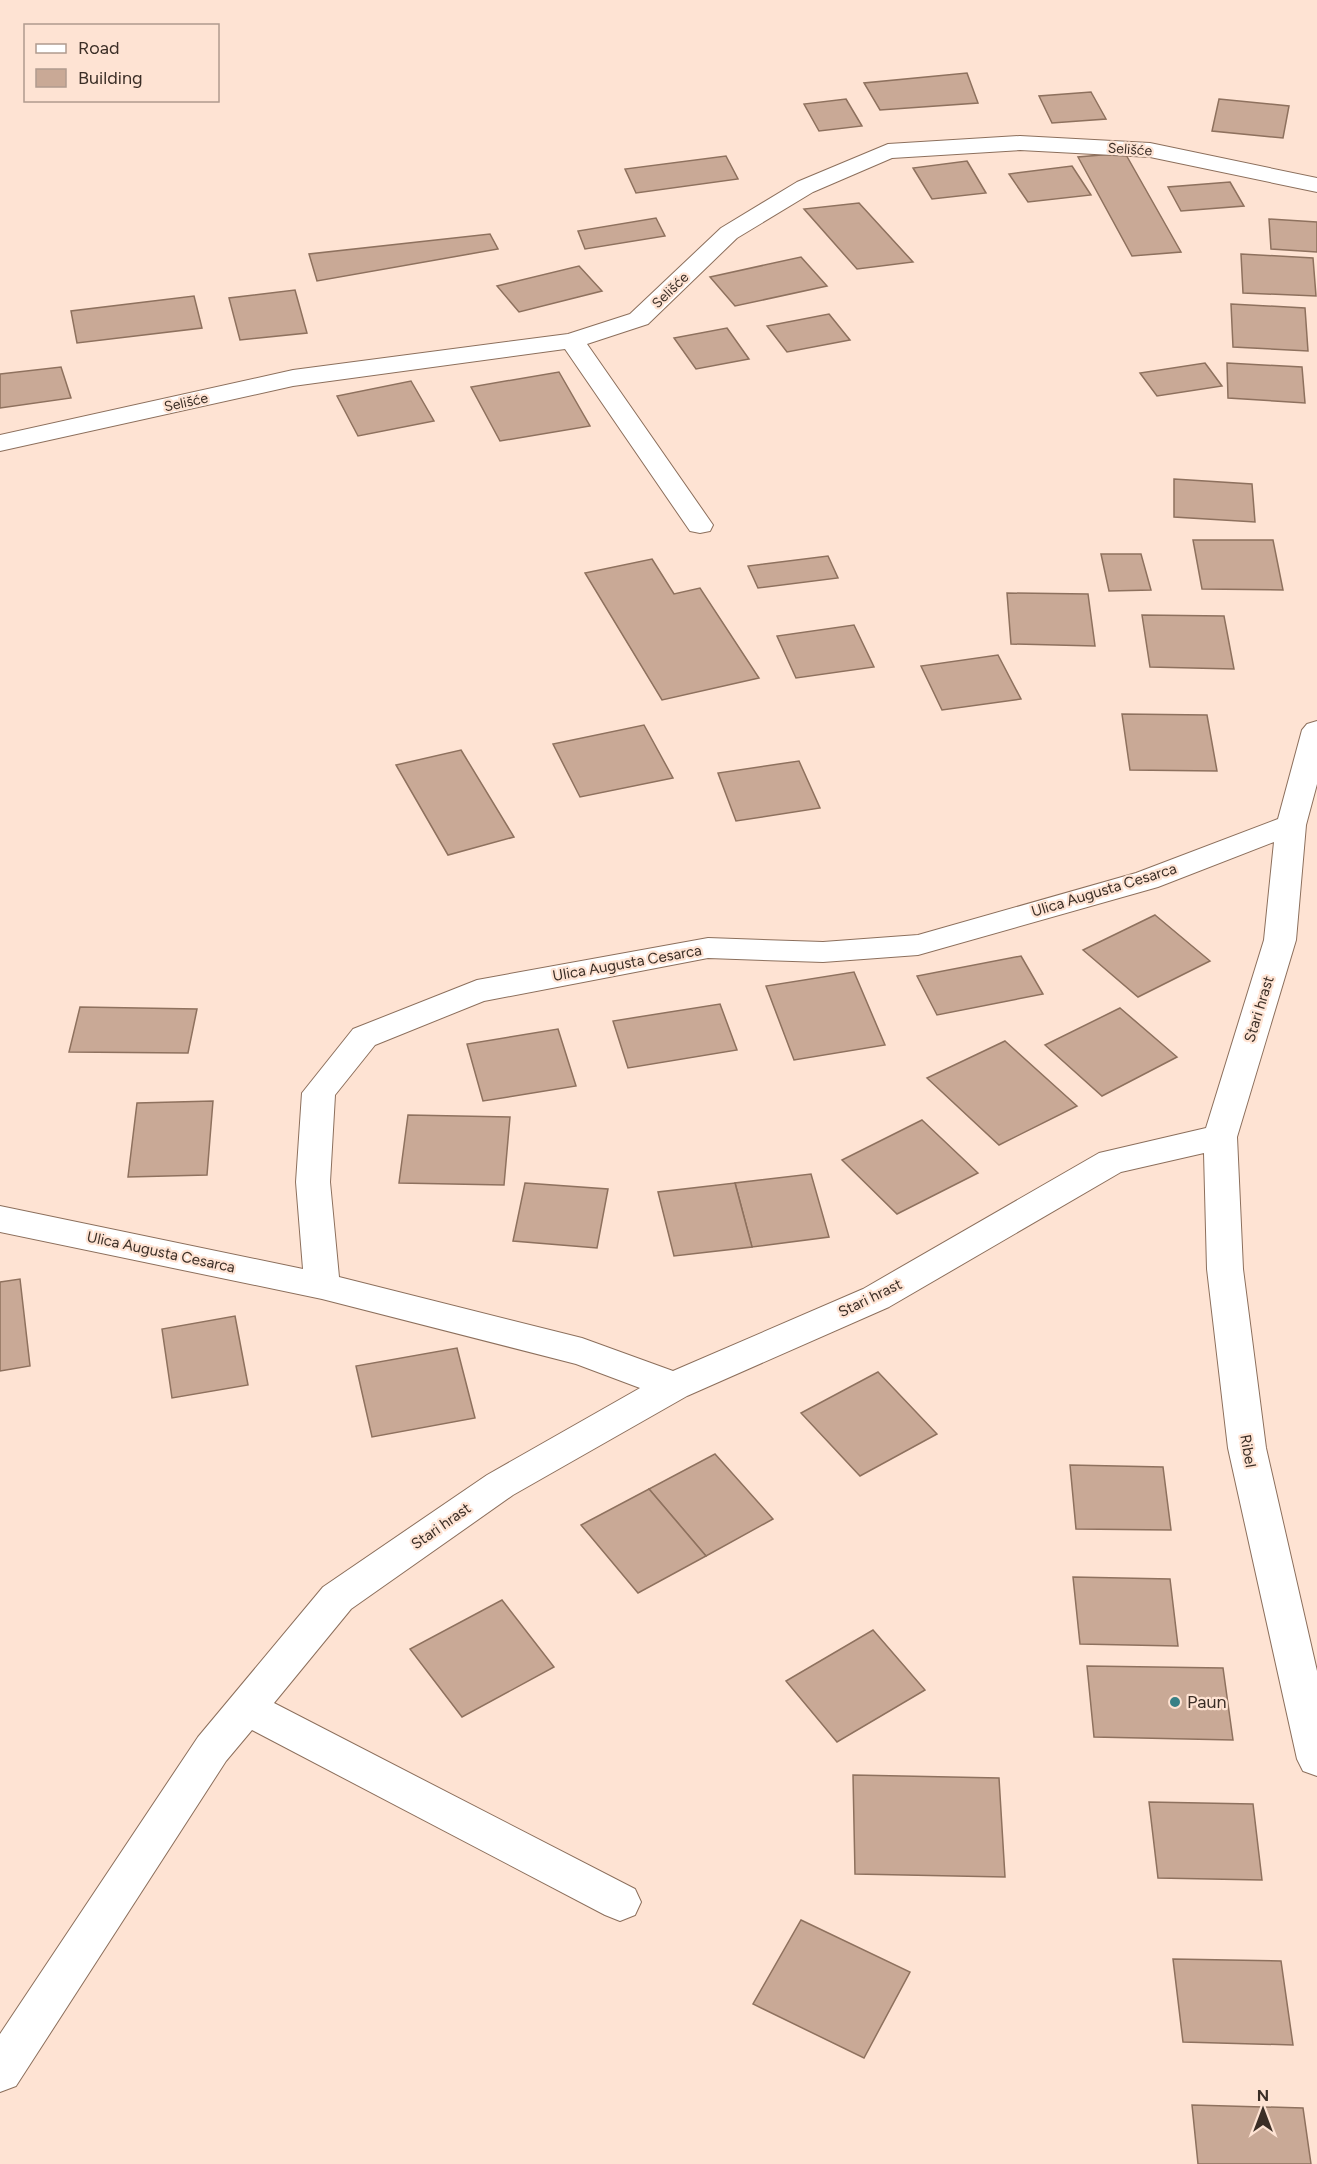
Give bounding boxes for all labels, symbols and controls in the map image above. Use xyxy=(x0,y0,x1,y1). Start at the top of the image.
legend xyxy=(24,24,219,102)
text: Road xyxy=(78,37,119,59)
text: Building xyxy=(78,67,143,89)
street label: Selišće xyxy=(1107,139,1153,160)
street label: Selišće xyxy=(648,269,692,312)
street label: Selišće xyxy=(163,389,210,415)
street label: Ulica Augusta Cesarca xyxy=(1029,859,1179,921)
street label: Ulica Augusta Cesarca xyxy=(551,941,703,985)
street label: Stari hrast xyxy=(1240,973,1278,1044)
street label: Ulica Augusta Cesarca xyxy=(85,1227,237,1277)
street label: Stari hrast xyxy=(835,1275,905,1321)
street label: Ribel xyxy=(1236,1433,1260,1469)
street label: Stari hrast xyxy=(408,1499,474,1553)
place label: Paun xyxy=(1187,1691,1227,1713)
marker: Paun xyxy=(1168,1695,1182,1709)
north arrow xyxy=(1233,2080,1293,2140)
text: N xyxy=(1257,2086,1269,2105)

